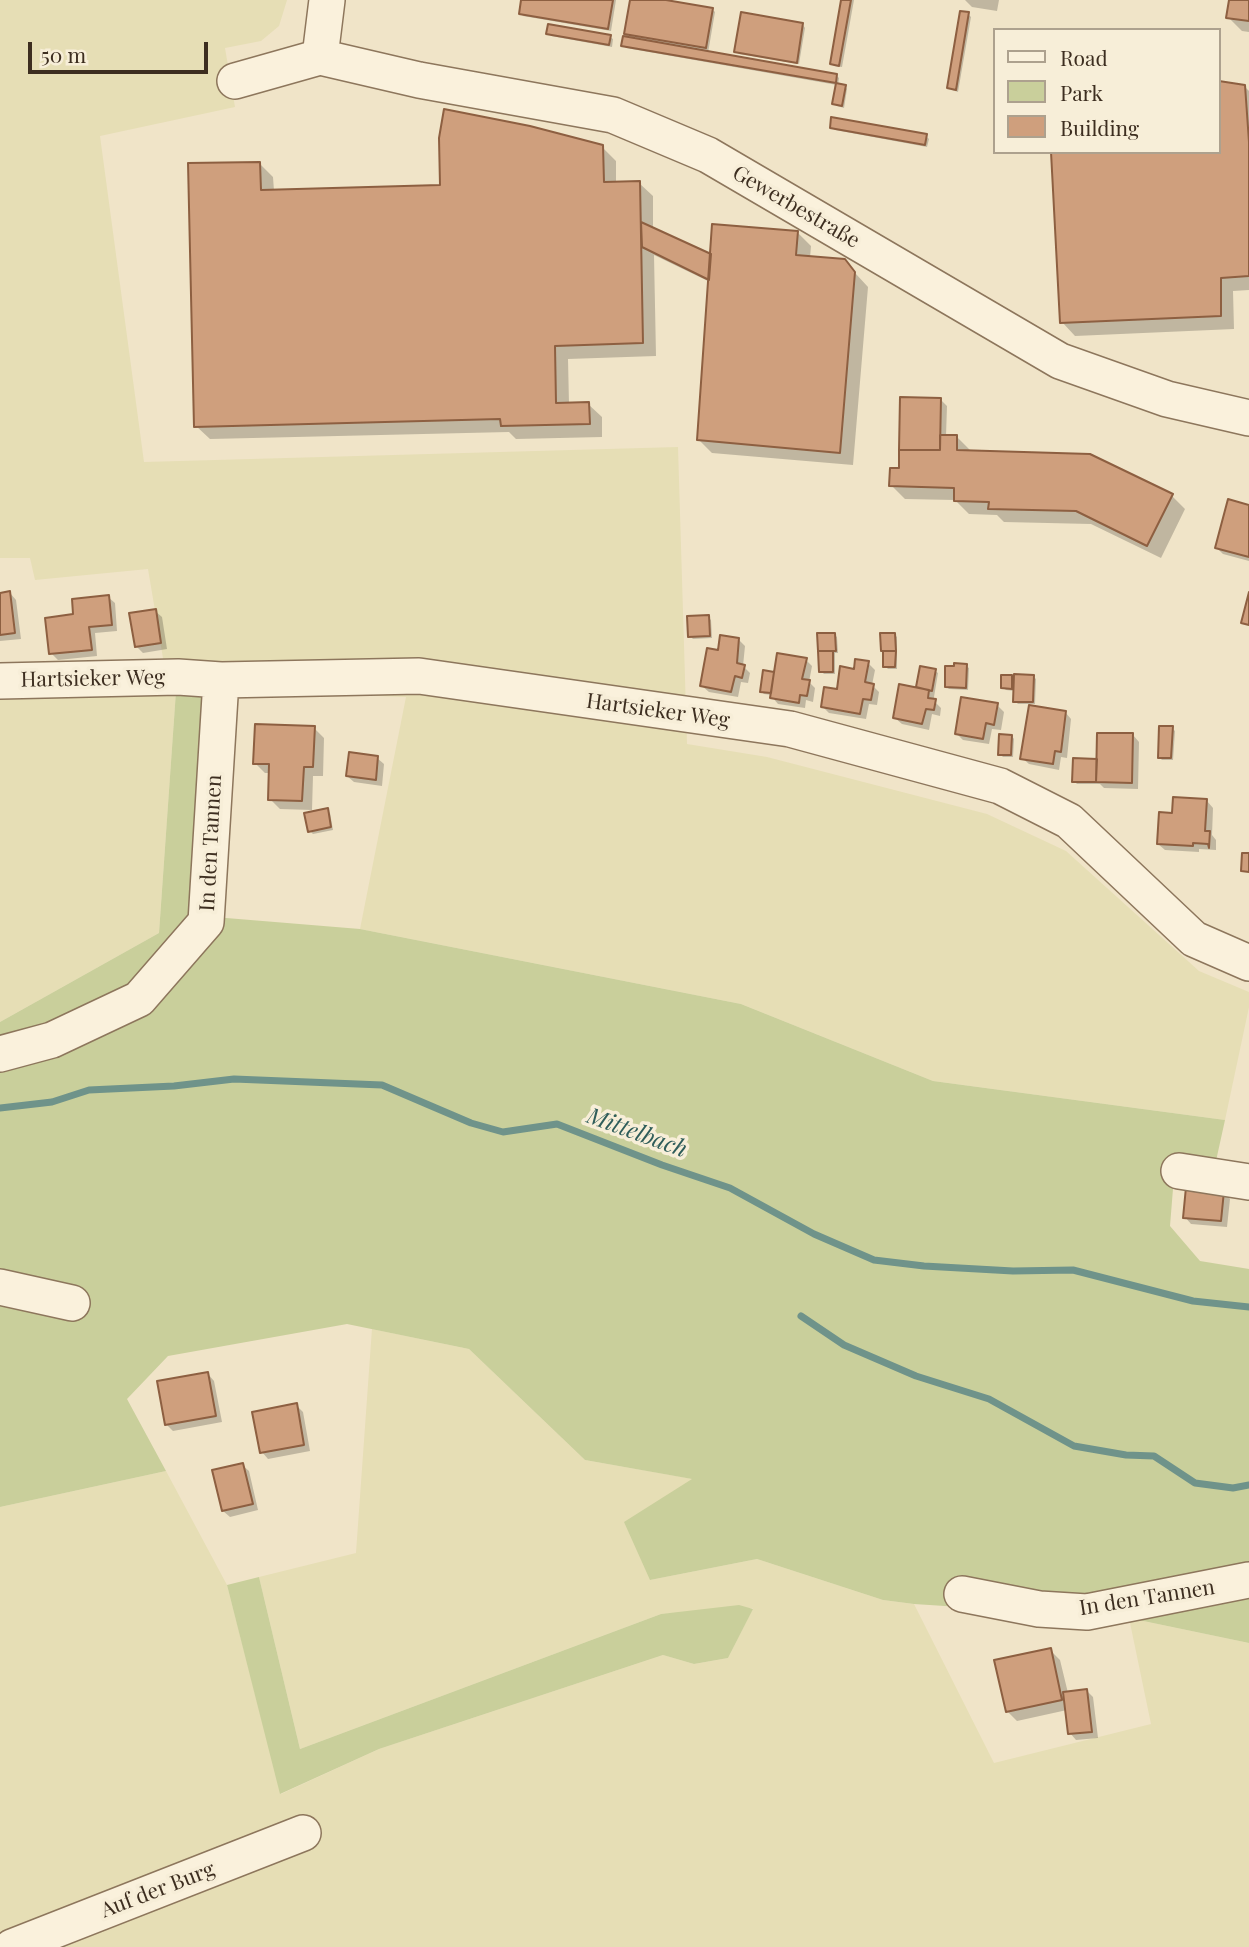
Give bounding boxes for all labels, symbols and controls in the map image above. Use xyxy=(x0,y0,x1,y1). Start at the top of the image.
scale bar xyxy=(32,28,212,72)
legend xyxy=(993,28,1221,154)
text: 50 m xyxy=(41,40,86,68)
text: Road xyxy=(1060,43,1108,71)
text: Park xyxy=(1060,78,1103,106)
text: Building xyxy=(1060,113,1139,141)
street label: Gewerbestraße xyxy=(728,160,864,254)
street label: Hartsieker Weg xyxy=(20,665,166,693)
street label: Hartsieker Weg xyxy=(585,688,731,734)
street label: In den Tannen xyxy=(195,774,227,912)
water label: Mittelbach xyxy=(583,1102,691,1164)
street label: In den Tannen xyxy=(1077,1575,1217,1621)
street label: Auf der Burg xyxy=(97,1857,219,1923)

